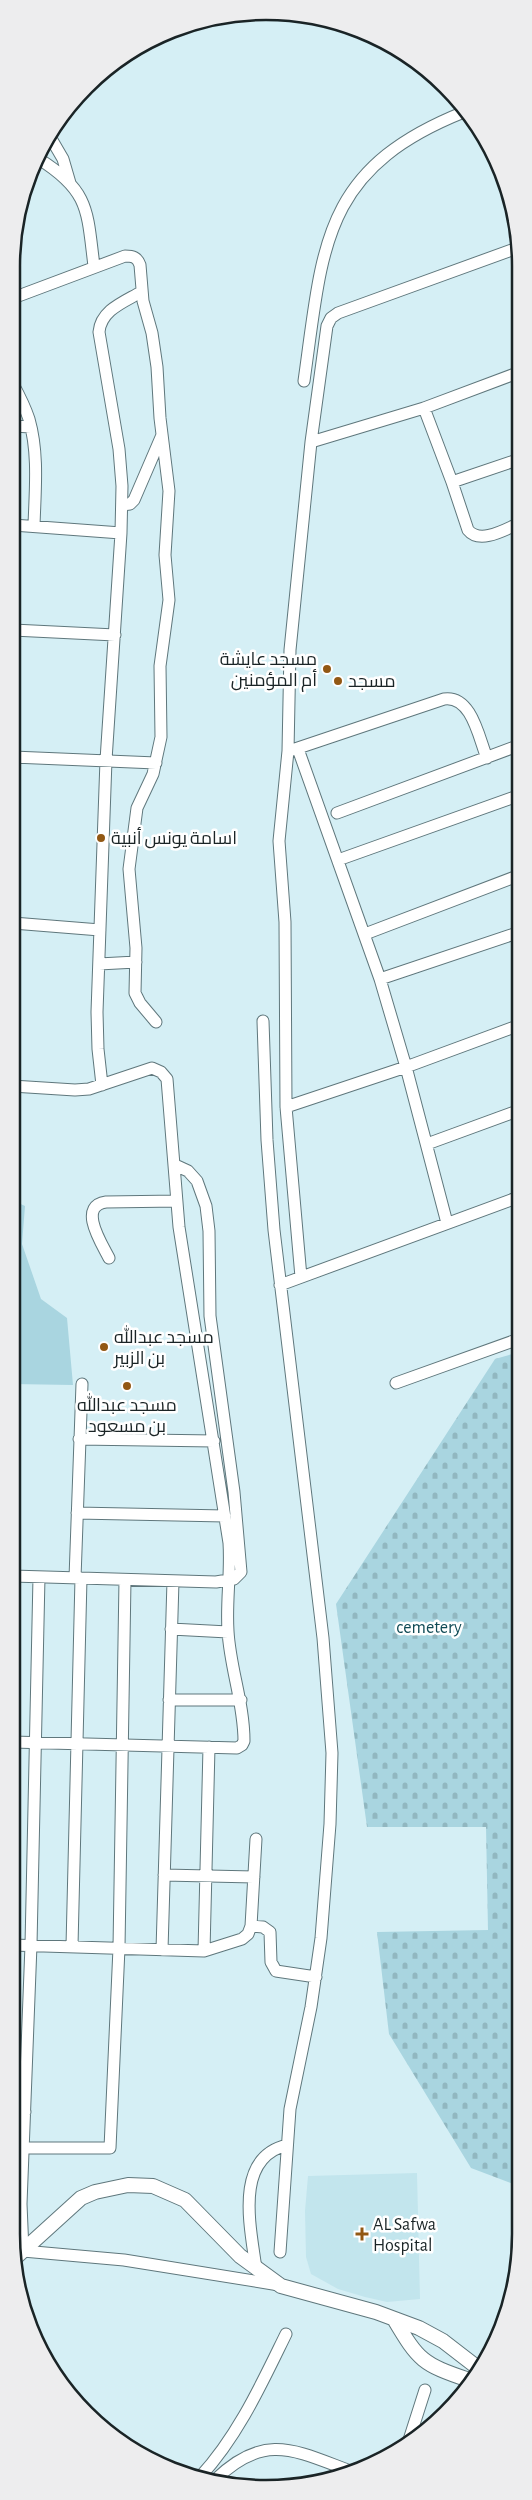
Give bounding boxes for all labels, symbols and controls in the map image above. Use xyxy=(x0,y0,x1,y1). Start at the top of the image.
place label: مسجد عايشة أم المؤمنين xyxy=(220,650,317,692)
marker: مسجد عايشة أم المؤمنين xyxy=(321,663,333,675)
place label: مسجد xyxy=(348,673,396,691)
marker: مسجد xyxy=(332,675,344,687)
place label: اسامة يونس أنبية xyxy=(111,827,237,849)
marker: اسامة يونس أنبية xyxy=(95,832,107,844)
place label: مسجد عبدالله بن الزبير xyxy=(113,1325,214,1369)
marker: مسجد عبدالله بن الزبير xyxy=(98,1341,110,1353)
marker: مسجد عبدالله بن مسعود xyxy=(121,1380,133,1392)
place label: مسجد عبدالله بن مسعود xyxy=(77,1393,177,1437)
park label: cemetery xyxy=(396,1619,462,1637)
place label: AL Safwa Hospital xyxy=(373,2216,436,2255)
marker: AL Safwa Hospital xyxy=(355,2227,369,2241)

